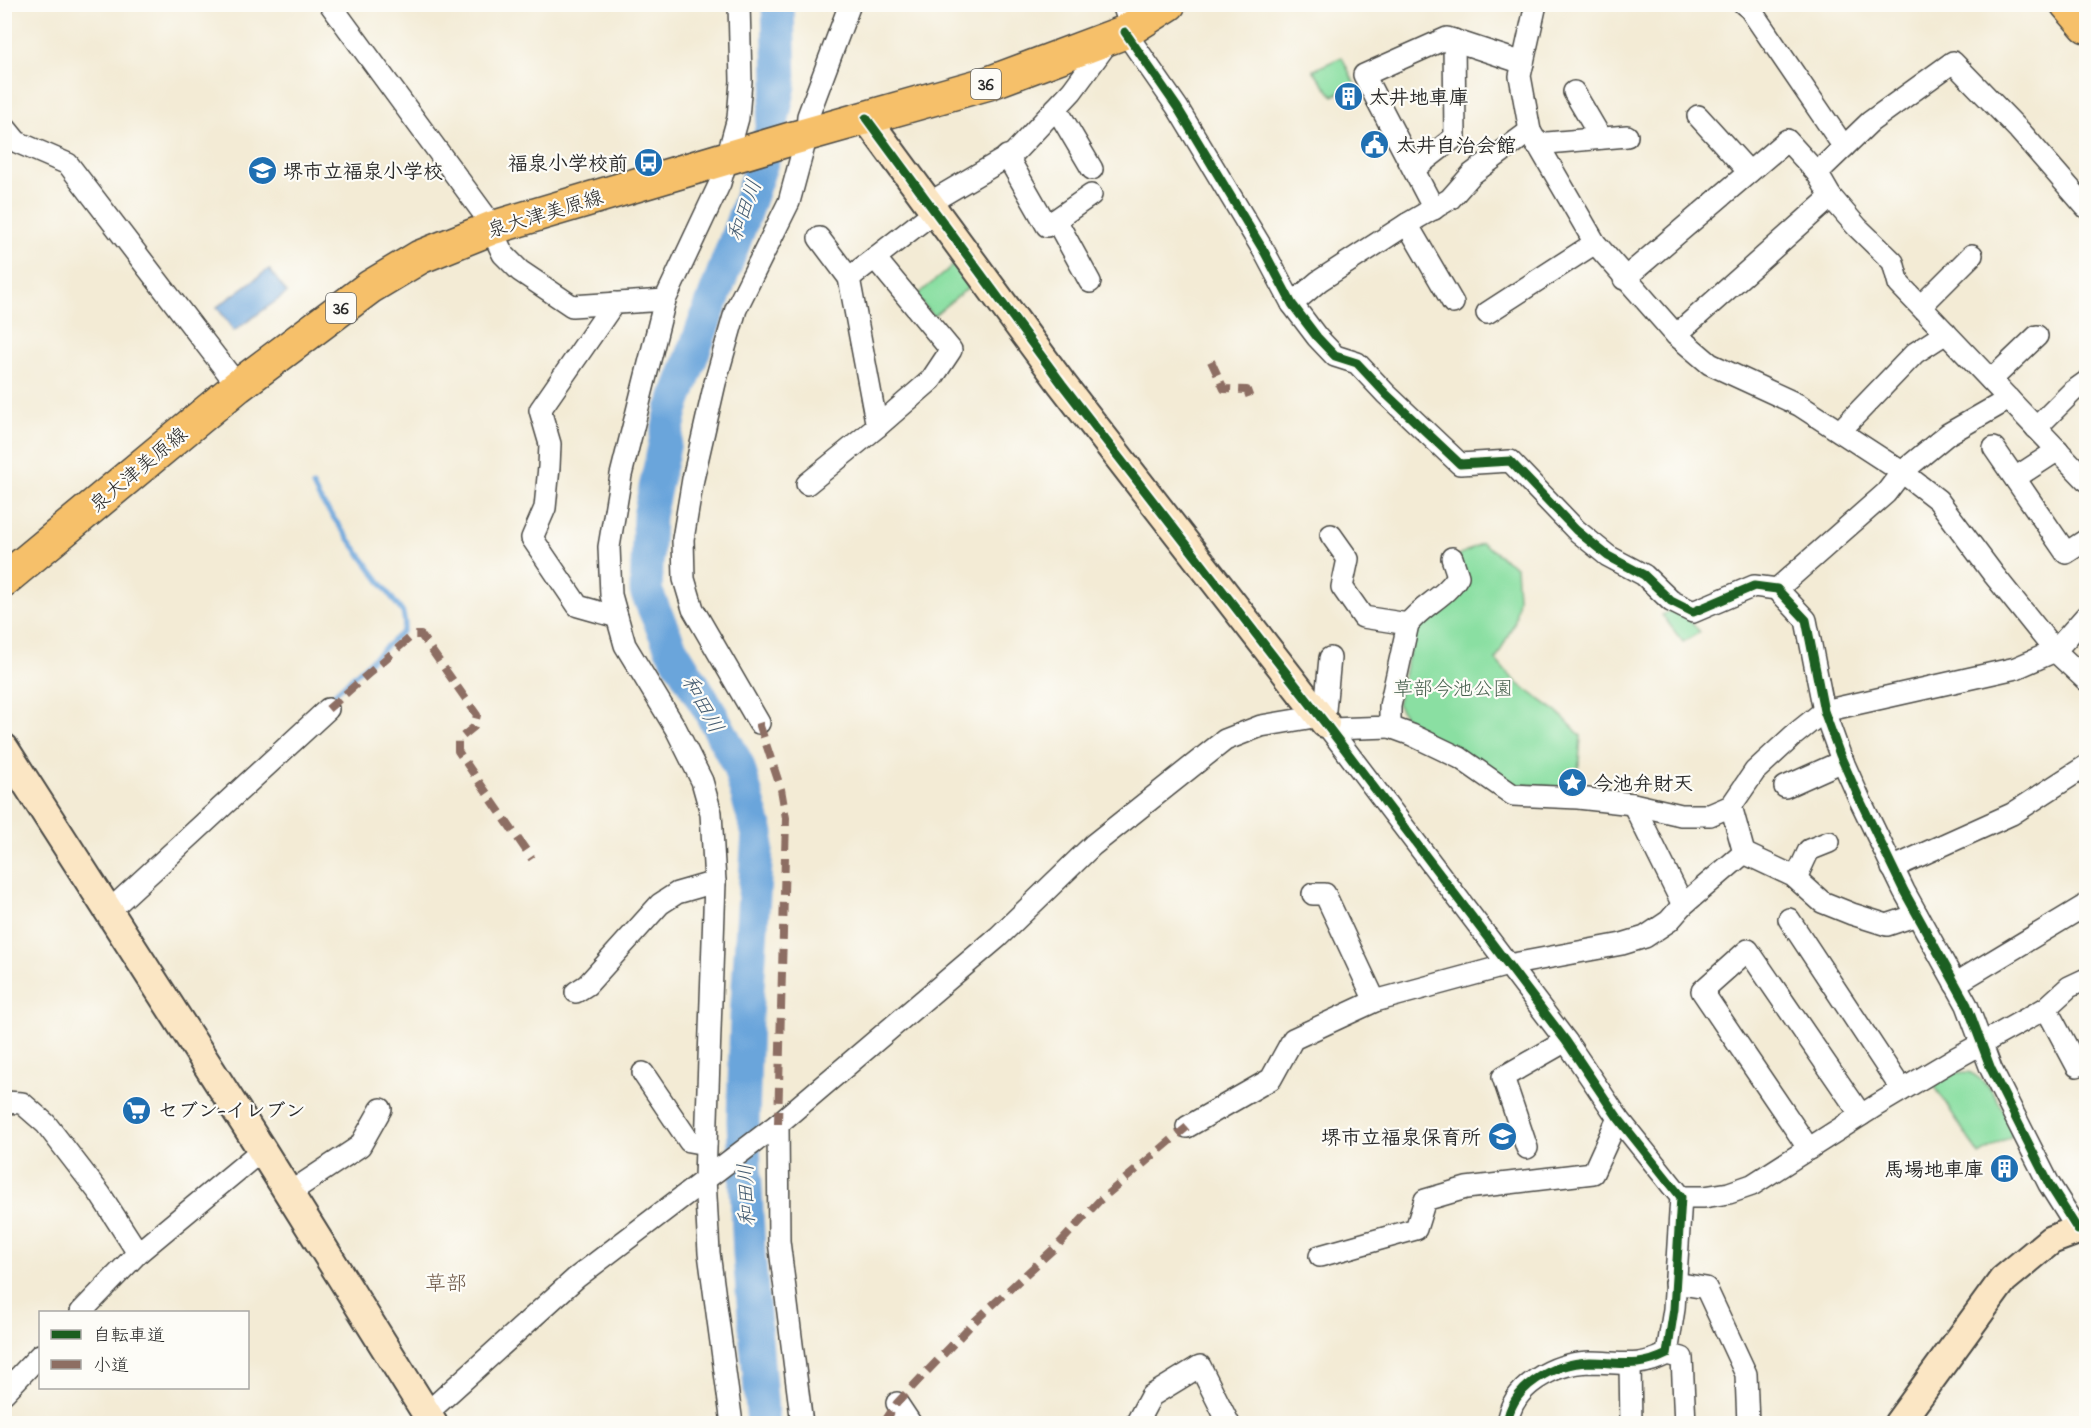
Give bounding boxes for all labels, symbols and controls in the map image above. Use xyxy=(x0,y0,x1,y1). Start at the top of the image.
road number: 36 xyxy=(971,69,1001,99)
building icon: 太井地車庫 xyxy=(1332,81,1364,113)
place label: 太井地車庫 xyxy=(1369,85,1469,114)
public building icon: 太井自治会館 xyxy=(1359,129,1391,161)
place label: 太井自治会館 xyxy=(1396,133,1516,162)
bus stop icon: 福泉小学校前 xyxy=(633,147,665,179)
place label: 福泉小学校前 xyxy=(508,151,628,180)
school or university icon: 堺市立福泉小学校 xyxy=(246,155,278,187)
place label: 堺市立福泉小学校 xyxy=(283,159,443,188)
water label: 和田川 xyxy=(721,176,771,245)
street label: 泉大津美原線 xyxy=(484,184,607,247)
road number: 36 xyxy=(326,293,356,323)
street label: 泉大津美原線 xyxy=(84,421,195,521)
water label: 和田川 xyxy=(673,670,730,740)
park label: 草部今池公園 xyxy=(1393,676,1513,705)
place icon: 今池弁財天 xyxy=(1556,767,1588,799)
place label: 今池弁財天 xyxy=(1593,771,1693,800)
supermarket icon: セブン-イレブン xyxy=(121,1094,153,1126)
place label: セブン-イレブン xyxy=(158,1098,306,1127)
school or university icon: 堺市立福泉保育所 xyxy=(1486,1121,1518,1153)
place label: 堺市立福泉保育所 xyxy=(1321,1125,1481,1154)
building icon: 馬場地車庫 xyxy=(1989,1153,2021,1185)
place label: 馬場地車庫 xyxy=(1884,1157,1984,1186)
water label: 和田川 xyxy=(732,1163,764,1227)
district label: 草部 xyxy=(425,1270,467,1300)
legend xyxy=(39,1311,249,1389)
text: 自転車道 xyxy=(93,1324,165,1350)
text: 小道 xyxy=(93,1354,129,1380)

